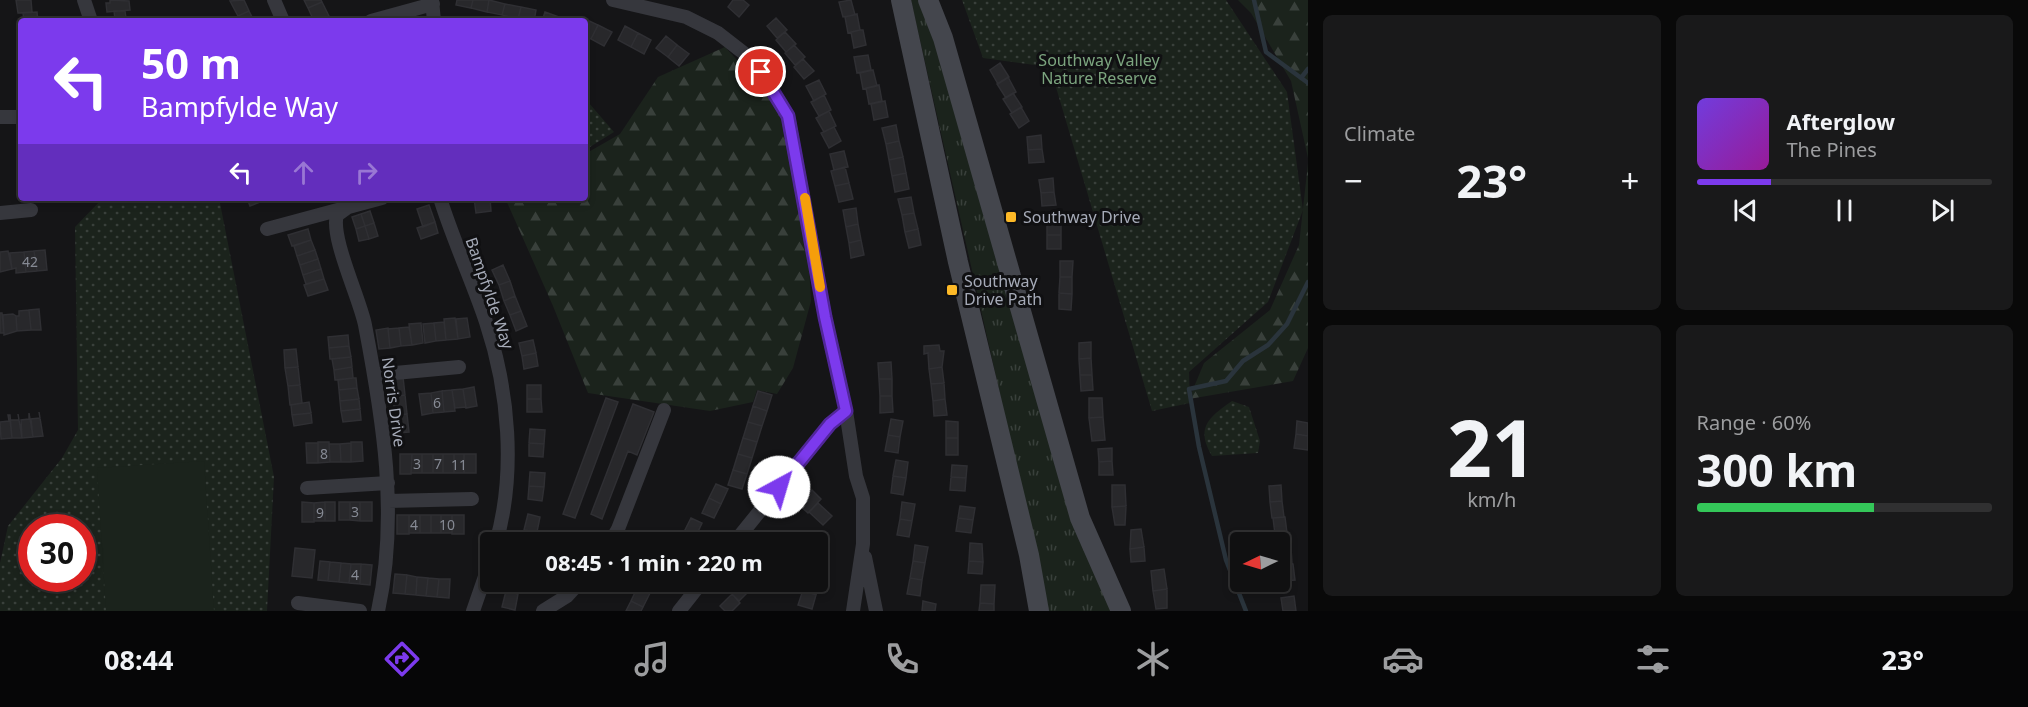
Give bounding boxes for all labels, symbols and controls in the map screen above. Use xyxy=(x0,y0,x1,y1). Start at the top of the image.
text: 50 m xyxy=(141,34,241,91)
icon: left xyxy=(42,42,120,120)
pin xyxy=(735,46,786,97)
park label: Southway Valley Nature Reserve xyxy=(1038,49,1160,89)
icon: arrive xyxy=(744,55,777,88)
text: Bampfylde Way xyxy=(141,88,338,125)
text: Afterglow xyxy=(1787,106,1895,136)
text: Climate xyxy=(1344,120,1415,147)
text: The Pines xyxy=(1787,136,1877,163)
text: 23° xyxy=(1456,150,1527,211)
icon: left xyxy=(224,156,257,189)
icon: ahead xyxy=(287,156,320,189)
icon: right xyxy=(350,156,383,189)
text: − xyxy=(1344,158,1363,203)
text: + xyxy=(1621,158,1640,203)
icon: previous xyxy=(1729,194,1762,227)
icon: pause xyxy=(1828,194,1861,227)
icon: next xyxy=(1926,194,1959,227)
place label: Southway Drive xyxy=(1023,206,1140,228)
marker: Southway Drive xyxy=(1004,210,1018,224)
street label: Bampfylde Way xyxy=(461,234,520,353)
house number: 42 xyxy=(22,252,38,271)
place label: Southway Drive Path xyxy=(964,270,1042,310)
marker: Southway Drive Path xyxy=(945,283,959,297)
street label: Norris Drive xyxy=(377,356,411,448)
house number: 6 xyxy=(433,393,441,412)
text: 21 xyxy=(1447,394,1536,500)
text: Range · 60% xyxy=(1697,409,1811,436)
text: 300 km xyxy=(1697,439,1857,500)
house number: 8 xyxy=(320,444,328,463)
house number: 3 xyxy=(413,454,421,473)
house number: 7 xyxy=(434,454,442,473)
house number: 11 xyxy=(451,455,467,474)
position arrow xyxy=(747,455,811,519)
text: km/h xyxy=(1467,486,1516,513)
house number: 3 xyxy=(351,502,359,521)
house number: 9 xyxy=(316,503,324,522)
speed limit sign: 30 xyxy=(18,514,96,592)
house number: 4 xyxy=(410,515,418,534)
house number: 10 xyxy=(439,515,455,534)
north arrow xyxy=(1230,532,1290,592)
map controls xyxy=(1230,532,1290,592)
text: 08:45 · 1 min · 220 m xyxy=(545,547,763,577)
house number: 4 xyxy=(351,565,359,584)
icon: directions xyxy=(381,638,423,680)
icon: music xyxy=(631,638,673,680)
icon: phone xyxy=(881,638,923,680)
icon: climate xyxy=(1132,638,1174,680)
icon: car xyxy=(1382,638,1424,680)
icon: filters xyxy=(1632,638,1674,680)
text: 08:44 xyxy=(104,641,173,678)
text: 23° xyxy=(1882,641,1924,678)

